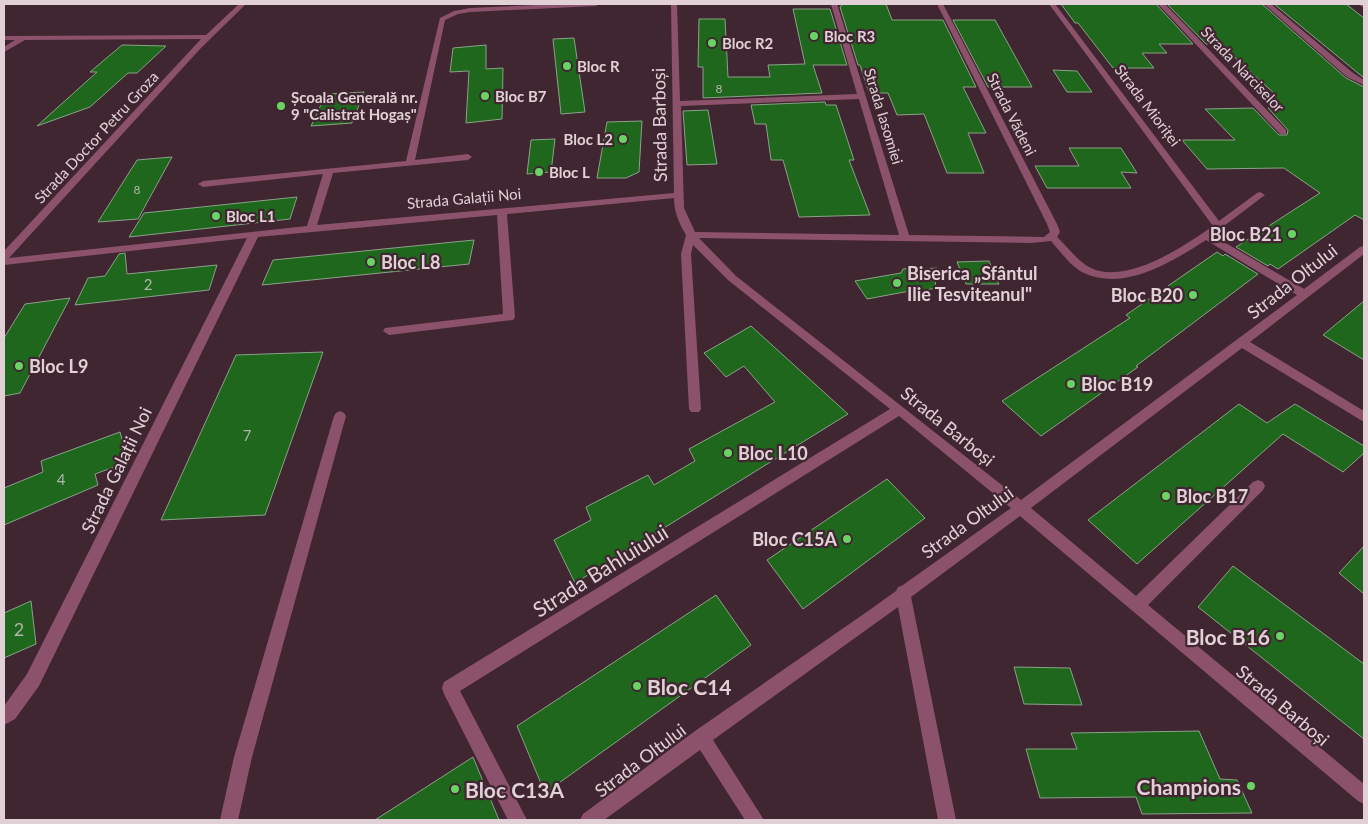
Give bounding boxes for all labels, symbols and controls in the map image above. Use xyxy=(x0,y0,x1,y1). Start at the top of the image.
street label: Strada Narciselor xyxy=(1198,22,1289,116)
place label: Bloc R3 xyxy=(824,27,875,45)
marker: Bloc R3 xyxy=(808,30,820,42)
place label: Bloc R2 xyxy=(722,34,774,52)
marker: Bloc R2 xyxy=(706,37,718,49)
place label: Bloc R xyxy=(577,57,620,75)
marker: Bloc R xyxy=(561,60,573,72)
street label: Strada Mioriței xyxy=(1111,61,1185,149)
street label: Strada Iasomiei xyxy=(861,66,907,166)
street label: Strada Doctor Petru Groza xyxy=(30,67,162,207)
street label: Strada Barboși xyxy=(647,68,671,182)
street label: Strada Vădeni xyxy=(984,70,1040,158)
house number: 8 xyxy=(716,81,723,96)
place label: Bloc B7 xyxy=(495,87,547,105)
place label: Școala Generală nr. 9 "Calistrat Hogaș" xyxy=(291,88,418,123)
marker: Bloc B7 xyxy=(479,90,491,102)
marker: Școala Generală nr. 9 "Calistrat Hogaș" xyxy=(275,100,287,112)
place label: Bloc L2 xyxy=(564,130,613,148)
marker: Bloc L2 xyxy=(617,133,629,145)
place label: Bloc L xyxy=(549,163,590,181)
marker: Bloc L xyxy=(533,166,545,178)
house number: 8 xyxy=(134,182,141,197)
street label: Strada Galații Noi xyxy=(406,184,522,212)
place label: Bloc L1 xyxy=(226,207,275,225)
marker: Bloc L1 xyxy=(210,210,222,222)
place label: Bloc B21 xyxy=(1210,223,1282,245)
marker: Bloc B21 xyxy=(1286,228,1298,240)
street label: Strada Oltului xyxy=(1243,239,1341,323)
place label: Bloc L8 xyxy=(381,251,440,273)
marker: Bloc L8 xyxy=(365,256,377,268)
place label: Biserica „Sfântul Ilie Tesviteanul" xyxy=(907,262,1038,305)
house number: 2 xyxy=(144,275,152,293)
marker: Biserica „Sfântul Ilie Tesviteanul" xyxy=(891,277,903,289)
place label: Bloc B20 xyxy=(1111,284,1183,306)
marker: Bloc B20 xyxy=(1187,289,1199,301)
place label: Bloc L9 xyxy=(29,355,88,377)
marker: Bloc L9 xyxy=(13,360,25,372)
place label: Bloc B19 xyxy=(1081,373,1153,395)
marker: Bloc B19 xyxy=(1065,378,1077,390)
street label: Strada Barboși xyxy=(897,382,999,470)
street label: Strada Galații Noi xyxy=(76,403,156,537)
house number: 7 xyxy=(243,426,252,444)
place label: Bloc L10 xyxy=(738,442,808,464)
marker: Bloc L10 xyxy=(722,447,734,459)
house number: 4 xyxy=(57,470,66,488)
street label: Strada Oltului xyxy=(917,481,1017,563)
place label: Bloc B17 xyxy=(1176,485,1248,507)
marker: Bloc B17 xyxy=(1160,490,1172,502)
street label: Strada Bahluiului xyxy=(528,518,672,622)
place label: Bloc C15A xyxy=(752,528,837,550)
marker: Bloc C15A xyxy=(841,533,853,545)
house number: 2 xyxy=(14,618,24,640)
place label: Bloc B16 xyxy=(1186,624,1270,649)
marker: Bloc B16 xyxy=(1274,630,1286,642)
street label: Strada Barboși xyxy=(1232,660,1334,750)
place label: Bloc C14 xyxy=(647,674,731,699)
marker: Bloc C14 xyxy=(631,680,643,692)
street label: Strada Oltului xyxy=(590,719,690,801)
place label: Champions xyxy=(1137,774,1241,799)
place label: Bloc C13A xyxy=(465,777,564,802)
marker: Champions xyxy=(1245,780,1257,792)
marker: Bloc C13A xyxy=(449,783,461,795)

